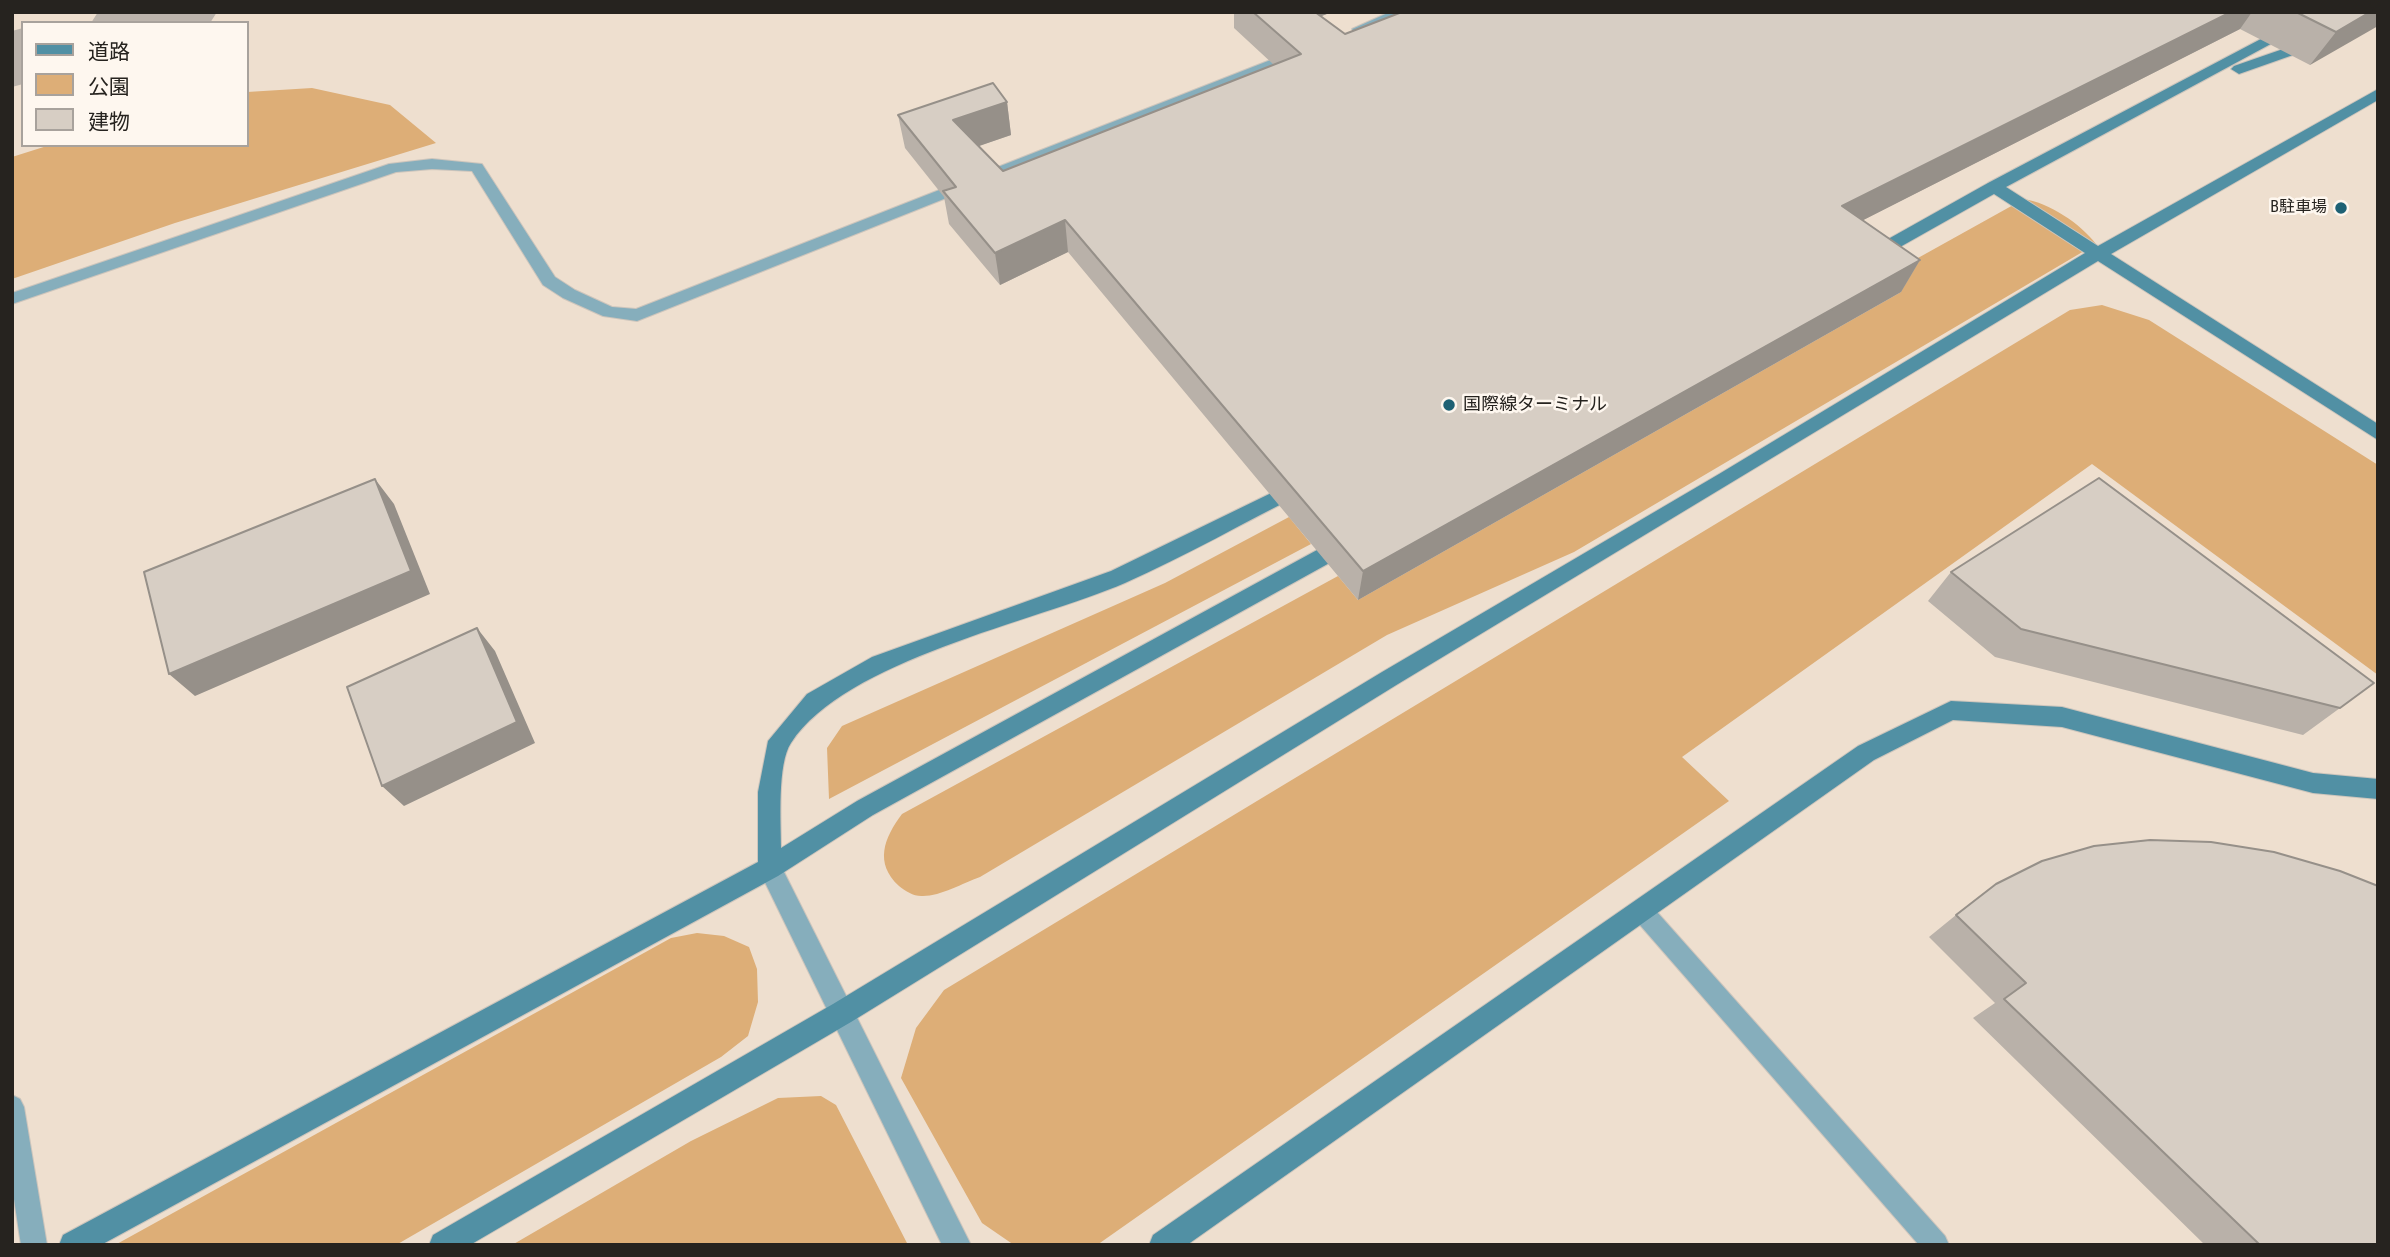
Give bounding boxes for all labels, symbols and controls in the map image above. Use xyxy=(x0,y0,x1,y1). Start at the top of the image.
legend xyxy=(21,21,248,147)
text: 道路 xyxy=(88,40,130,64)
text: 公園 xyxy=(88,75,130,99)
text: 建物 xyxy=(88,110,130,134)
place label: B駐車場 xyxy=(2270,198,2327,218)
marker: B駐車場 xyxy=(2333,200,2349,216)
place label: 国際線ターミナル xyxy=(1463,394,1607,416)
marker: 国際線ターミナル xyxy=(1441,397,1457,413)

